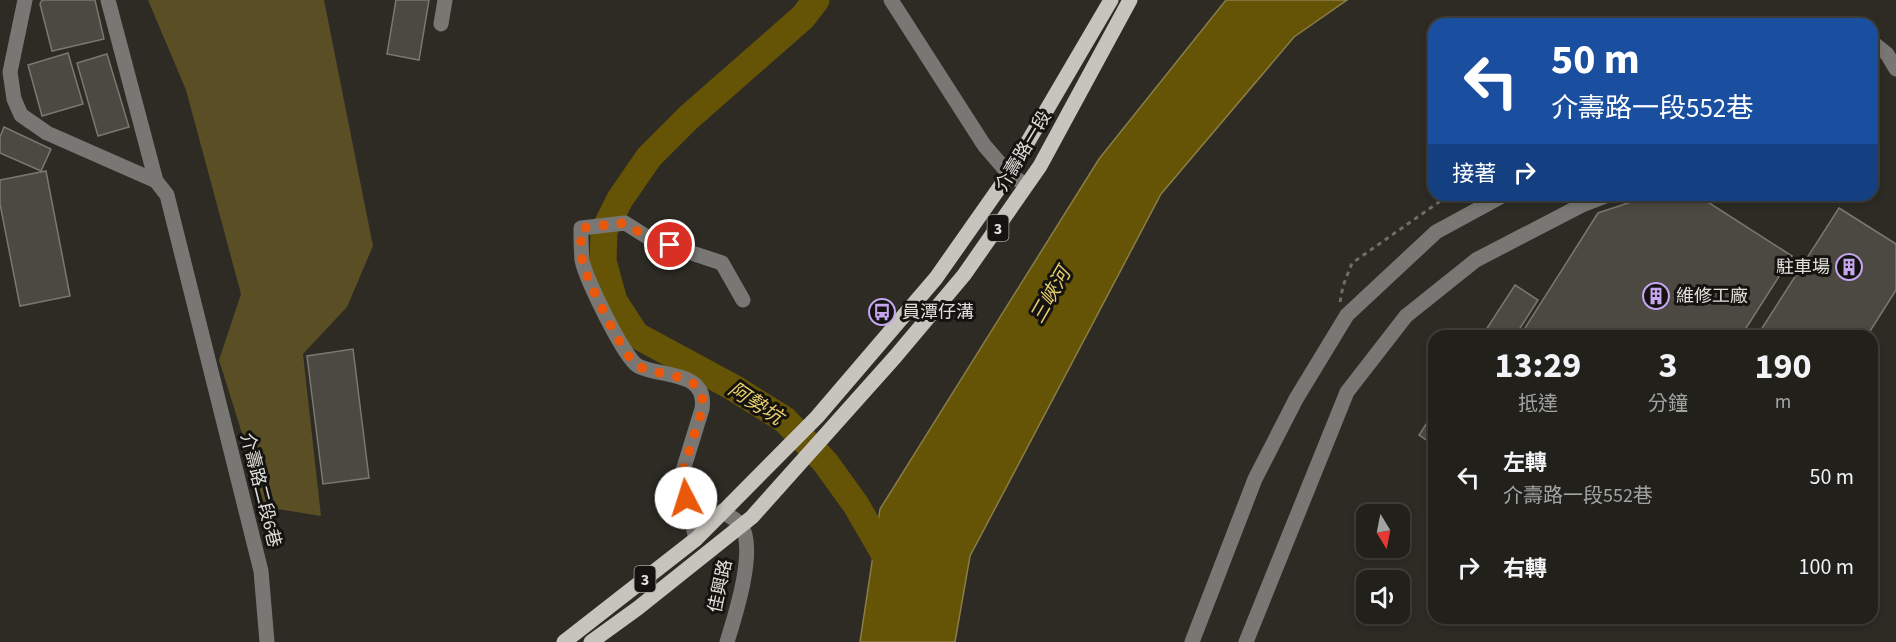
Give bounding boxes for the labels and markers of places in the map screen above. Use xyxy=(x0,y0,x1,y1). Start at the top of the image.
pin xyxy=(644,219,695,270)
building icon: 駐車場 xyxy=(1834,252,1864,282)
place label: 駐車場 xyxy=(1776,255,1830,280)
building icon: 維修工廠 xyxy=(1641,281,1671,311)
place label: 維修工廠 xyxy=(1676,284,1748,309)
bus stop icon: 員潭仔溝 xyxy=(867,297,897,327)
place label: 員潭仔溝 xyxy=(902,300,974,325)

